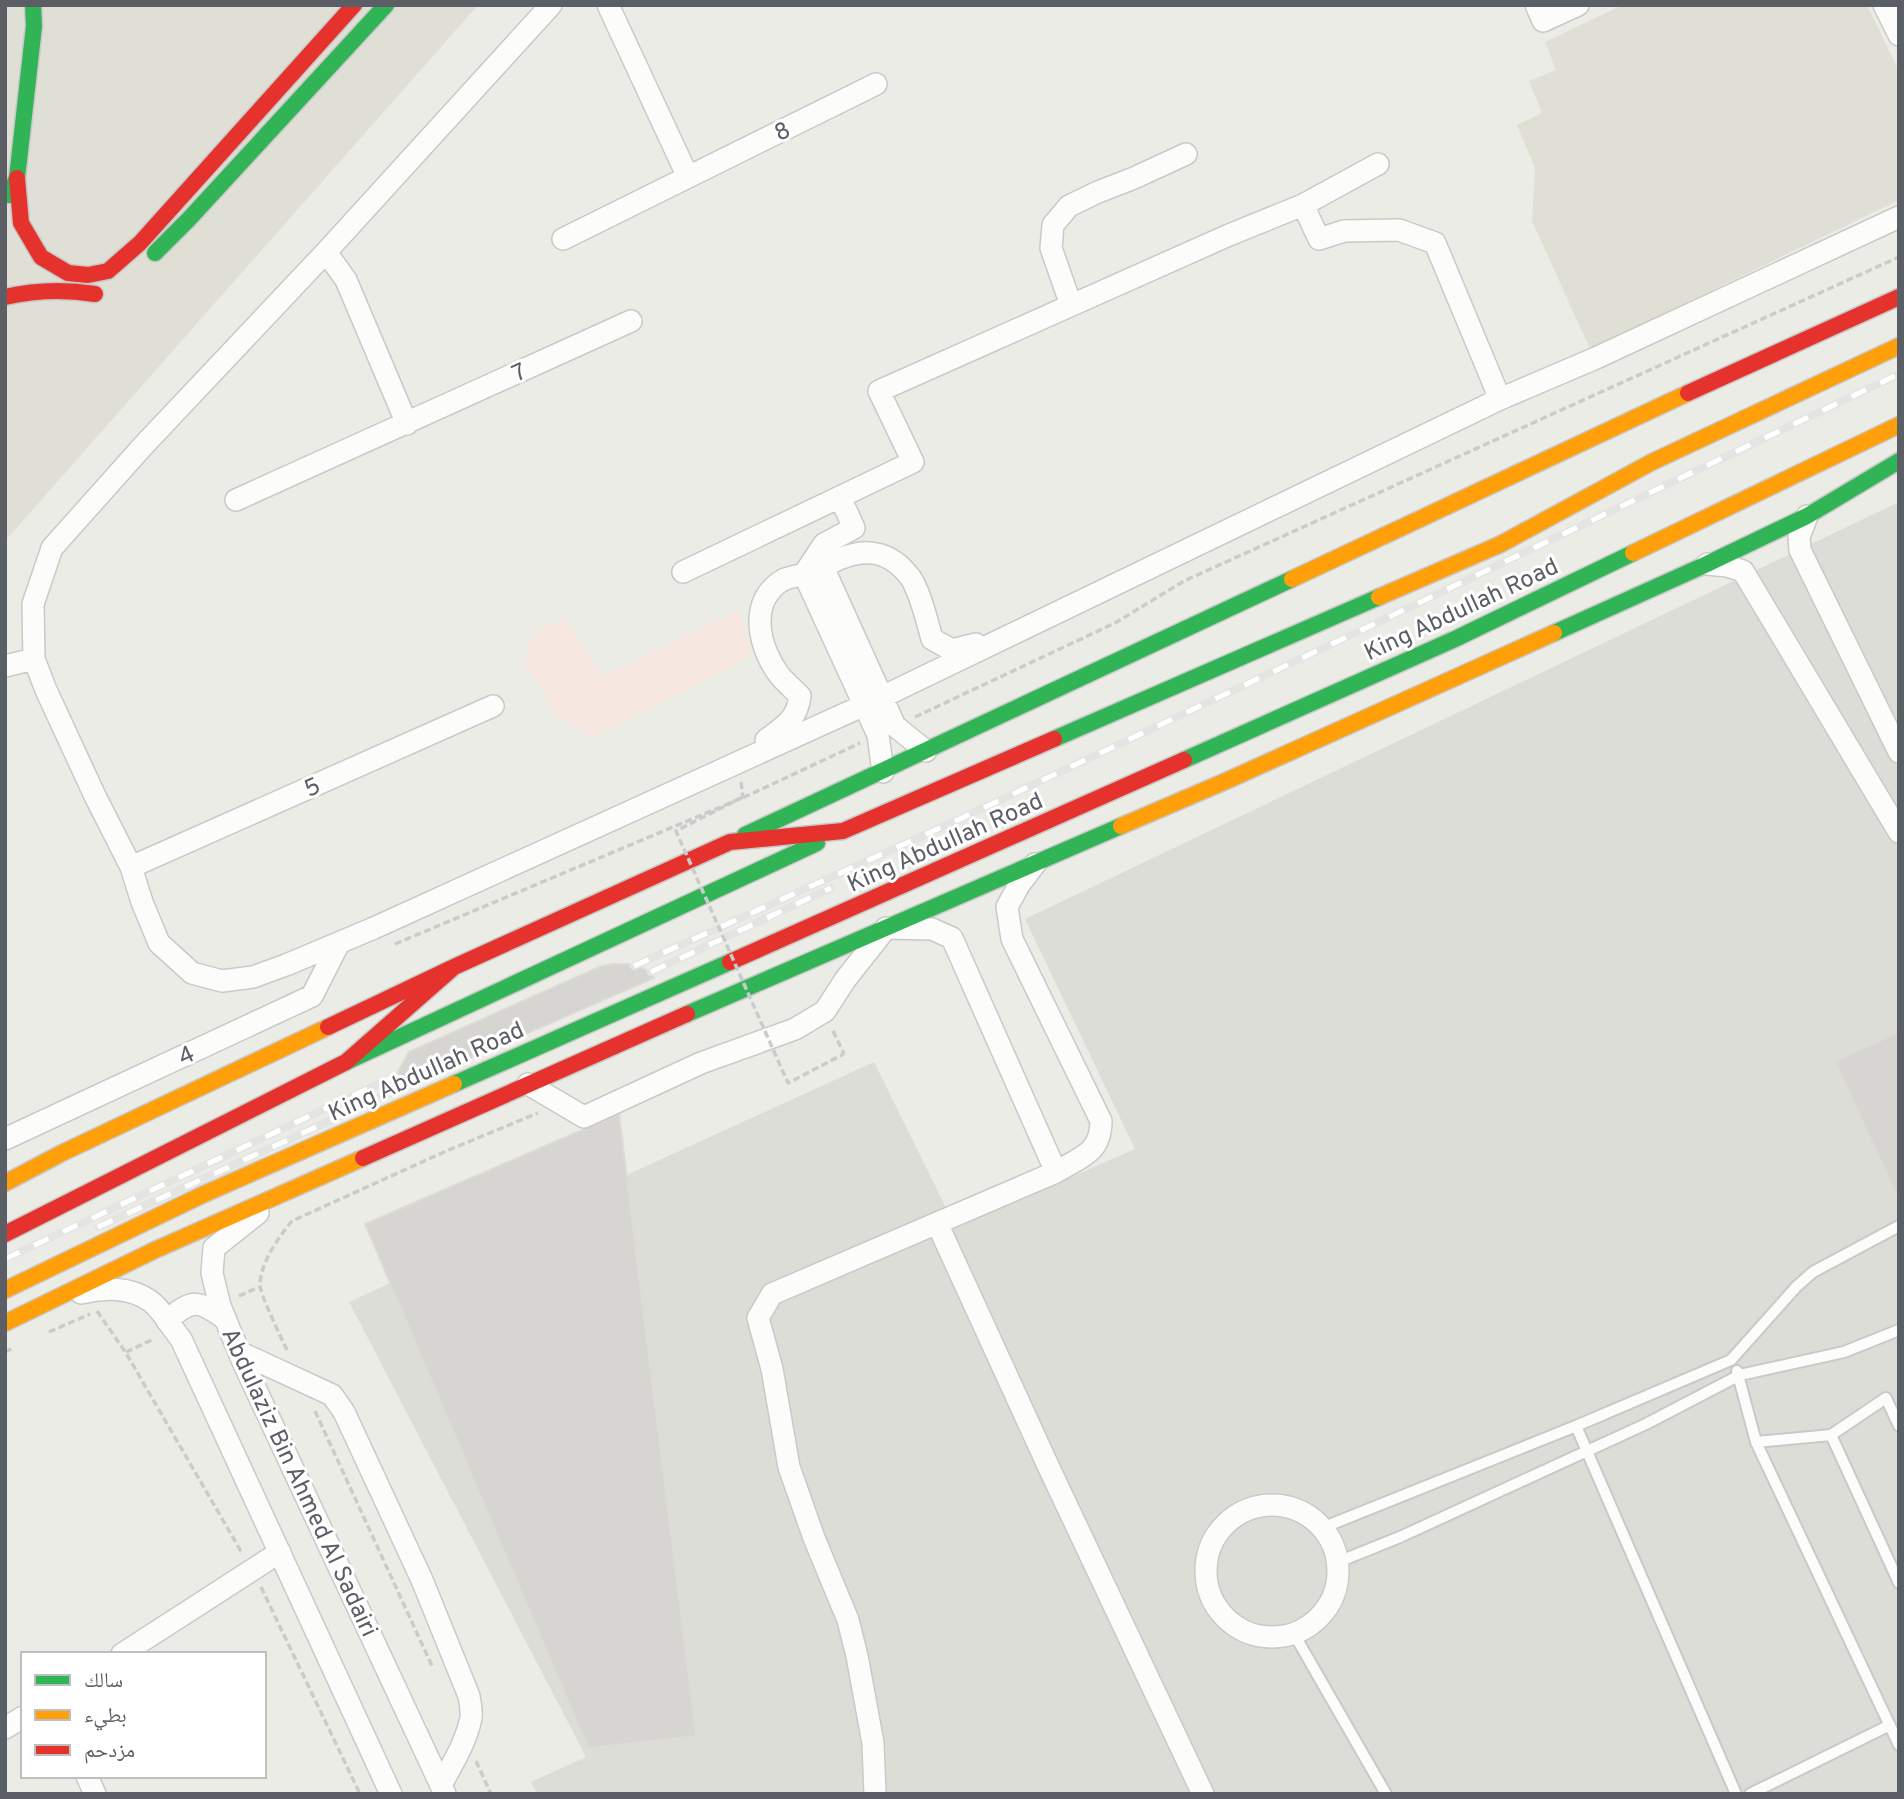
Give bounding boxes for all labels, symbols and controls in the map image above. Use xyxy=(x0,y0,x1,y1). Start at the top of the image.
street label: 8 xyxy=(770,116,796,149)
street label: 7 xyxy=(508,358,532,390)
street label: King Abdullah Road xyxy=(1360,553,1564,669)
street label: 5 xyxy=(300,772,326,806)
street label: King Abdullah Road xyxy=(843,787,1048,900)
street label: King Abdullah Road xyxy=(324,1016,529,1129)
street label: 4 xyxy=(174,1040,200,1074)
street label: Abdulaziz Bin Ahmed Al Sadairi xyxy=(213,1324,383,1642)
legend xyxy=(21,1652,266,1778)
text: سالك xyxy=(84,1668,123,1695)
text: بطيء xyxy=(84,1703,127,1731)
text: مزدحم xyxy=(84,1738,135,1765)

